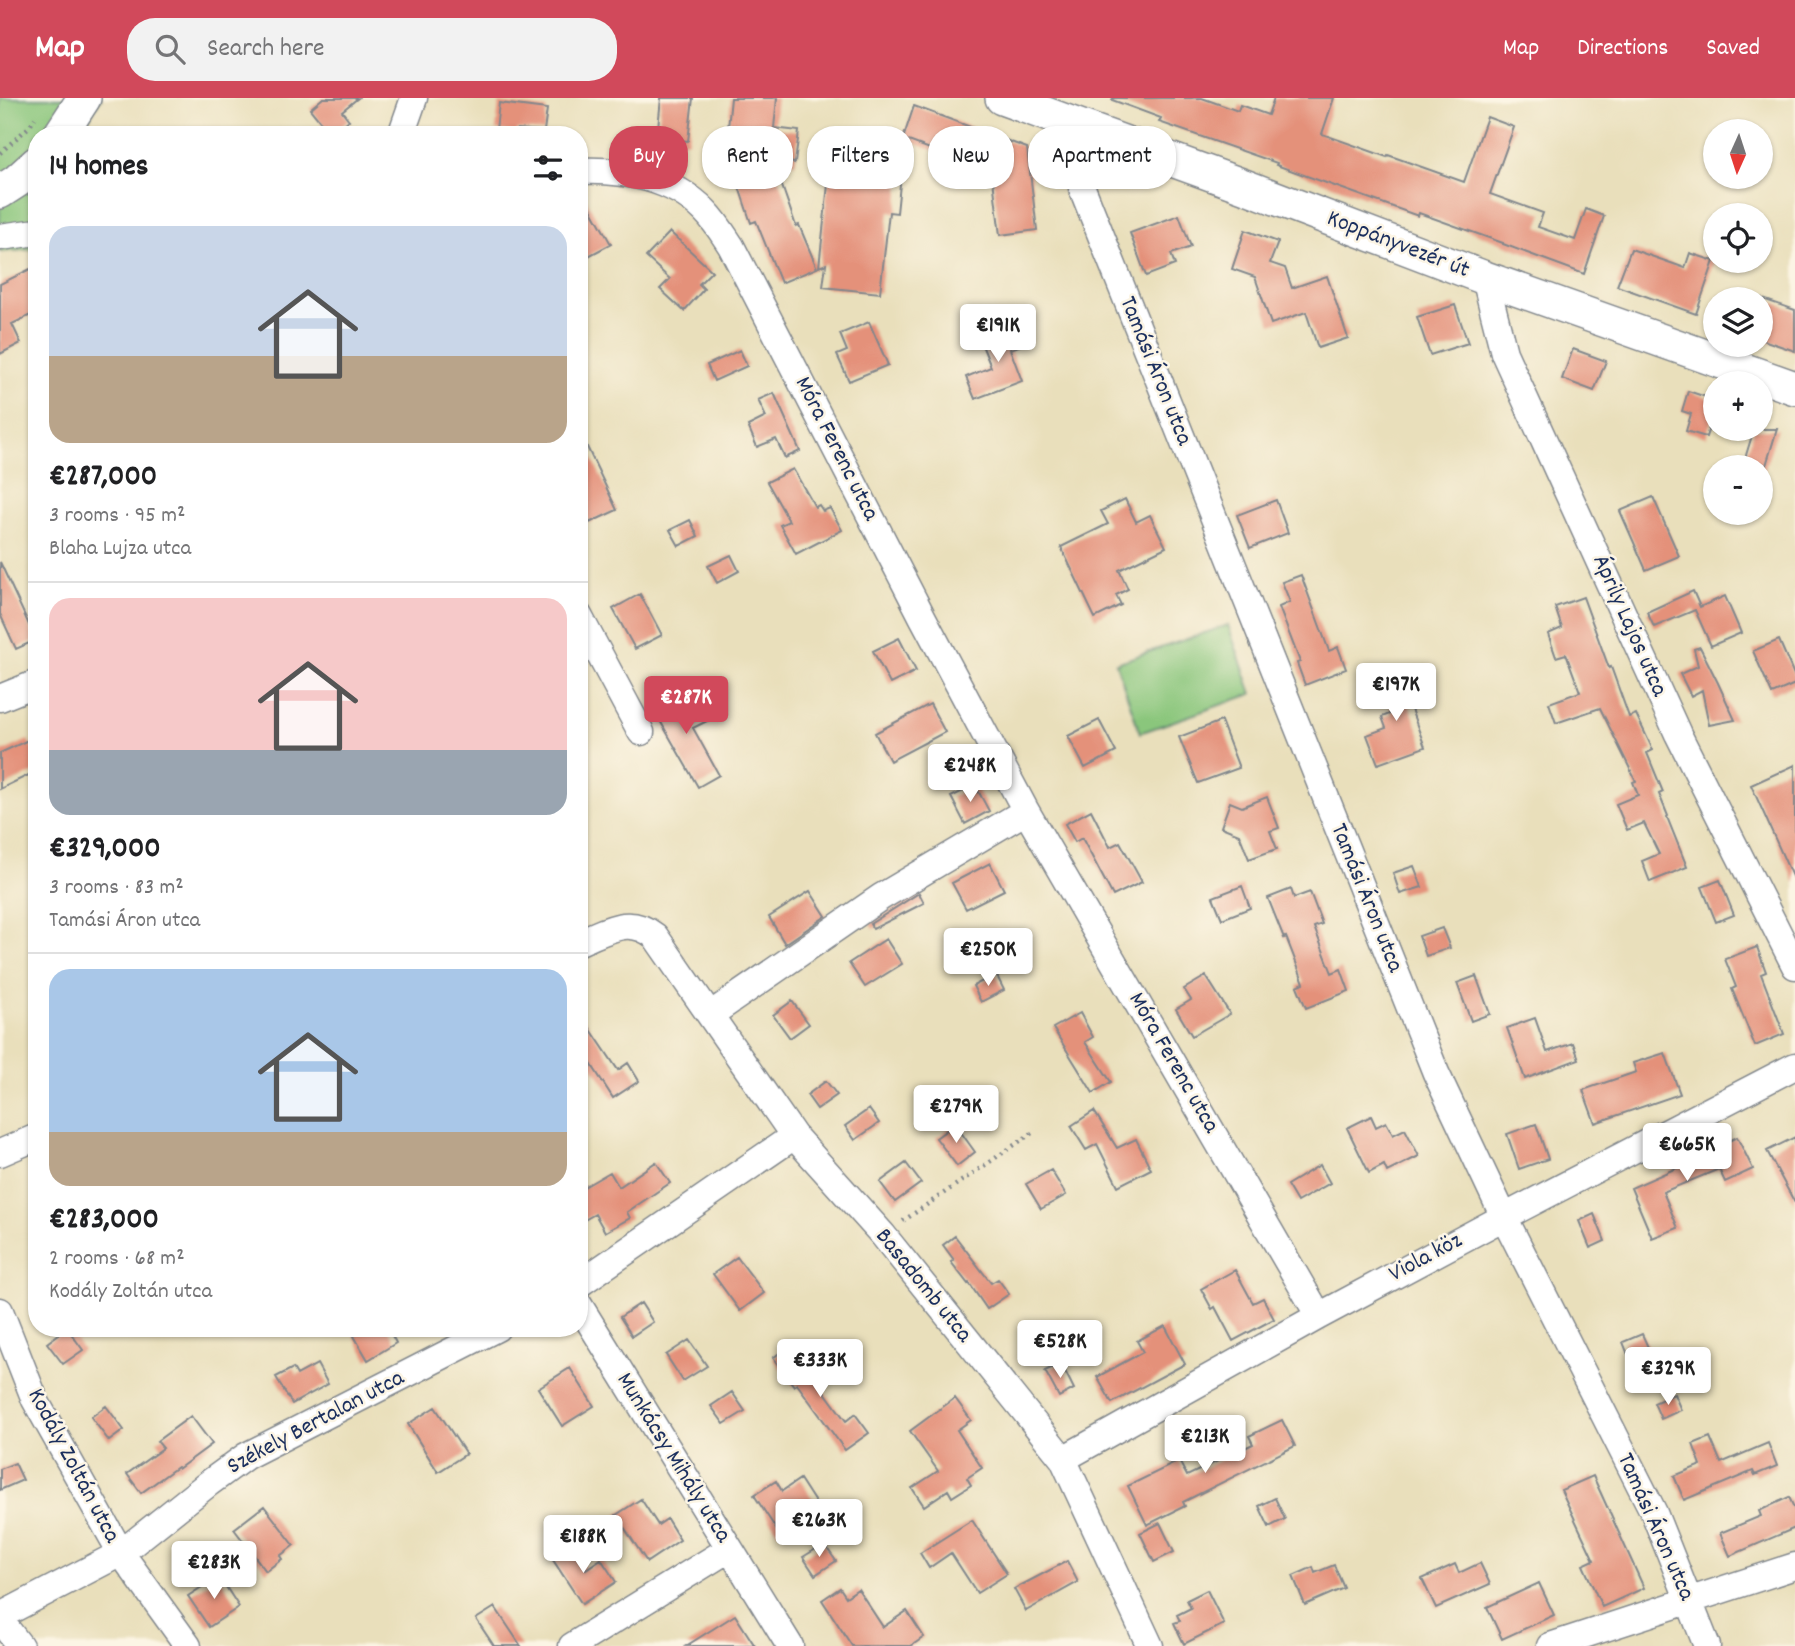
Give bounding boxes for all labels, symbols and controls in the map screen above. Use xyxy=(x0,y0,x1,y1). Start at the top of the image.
search box xyxy=(127,18,617,81)
text: Map xyxy=(35,26,85,73)
icon: search xyxy=(151,30,189,68)
text: Search here xyxy=(207,31,325,68)
text: Map xyxy=(1503,32,1539,66)
text: Directions xyxy=(1577,32,1668,66)
text: Saved xyxy=(1706,32,1760,66)
north arrow xyxy=(1703,119,1773,189)
map controls xyxy=(1703,119,1773,525)
chip: Buy xyxy=(609,126,688,189)
chip: Rent xyxy=(702,126,793,189)
chip: Filters xyxy=(807,126,914,189)
chip: New xyxy=(928,126,1014,189)
chip: Apartment xyxy=(1028,126,1176,189)
text: 14 homes xyxy=(49,147,148,190)
icon: filters xyxy=(529,149,567,187)
street label: Koppányvezér út xyxy=(1322,202,1474,288)
button: locate xyxy=(1703,203,1773,273)
icon: home xyxy=(245,271,371,397)
button: layers xyxy=(1703,287,1773,357)
street label: Tamási Áron utca xyxy=(1110,291,1201,451)
pin: €191K xyxy=(949,304,1047,364)
text: €191K xyxy=(976,310,1020,343)
street label: Móra Ferenc utca xyxy=(785,371,887,528)
button: + xyxy=(1703,371,1773,441)
button: − xyxy=(1703,455,1773,525)
text: €287,000 xyxy=(49,457,157,500)
text: 3 rooms · 95 m² xyxy=(49,500,185,533)
text: Blaha Lujza utca xyxy=(49,533,191,566)
street label: Áprily Lajos utca xyxy=(1583,550,1676,703)
icon: home xyxy=(245,643,371,769)
pin: €197K xyxy=(1347,664,1445,723)
text: €197K xyxy=(1372,669,1420,702)
pin: €287K xyxy=(637,676,735,736)
text: €287K xyxy=(660,682,712,715)
pin: €248K xyxy=(921,744,1019,804)
text: €248K xyxy=(944,750,996,783)
street label: Tamási Áron utca xyxy=(1321,818,1412,978)
text: €329,000 xyxy=(49,829,161,872)
text: 3 rooms · 83 m² xyxy=(49,872,184,905)
text: Tamási Áron utca xyxy=(49,905,200,938)
pin: €250K xyxy=(939,928,1037,988)
text: €250K xyxy=(960,934,1016,967)
street label: Móra Ferenc utca xyxy=(1119,986,1227,1140)
icon: home xyxy=(245,1014,371,1140)
pin: €279K xyxy=(907,1086,1005,1145)
text: €279K xyxy=(930,1091,982,1124)
pin: €665K xyxy=(1638,1124,1736,1183)
text: €665K xyxy=(1659,1129,1715,1162)
text: €283,000 xyxy=(49,1200,159,1243)
street label: Basadomb utca xyxy=(866,1222,980,1351)
street label: Viola köz xyxy=(1383,1225,1469,1291)
text: 2 rooms · 68 m² xyxy=(49,1243,185,1276)
text: Kodály Zoltán utca xyxy=(49,1276,212,1309)
pin: €528K xyxy=(1011,1320,1109,1380)
text: €528K xyxy=(1033,1326,1087,1359)
pin: €333K xyxy=(771,1340,869,1399)
text: €333K xyxy=(793,1345,847,1378)
pin: €329K xyxy=(1619,1348,1717,1407)
text: €329K xyxy=(1641,1353,1695,1386)
street label: Székely Bertalan utca xyxy=(221,1362,411,1484)
street label: Munkácsy Mihály utca xyxy=(607,1366,739,1550)
street label: Kodály Zoltán utca xyxy=(18,1383,128,1550)
pin: €213K xyxy=(1156,1416,1254,1475)
text: €213K xyxy=(1181,1421,1229,1454)
street label: Tamási Áron utca xyxy=(1607,1448,1703,1607)
pin: €263K xyxy=(770,1500,868,1559)
text: €263K xyxy=(792,1505,847,1538)
pin: €188K xyxy=(534,1516,632,1575)
text: €188K xyxy=(560,1521,606,1554)
pin: €283K xyxy=(165,1542,263,1601)
text: €283K xyxy=(188,1547,240,1580)

